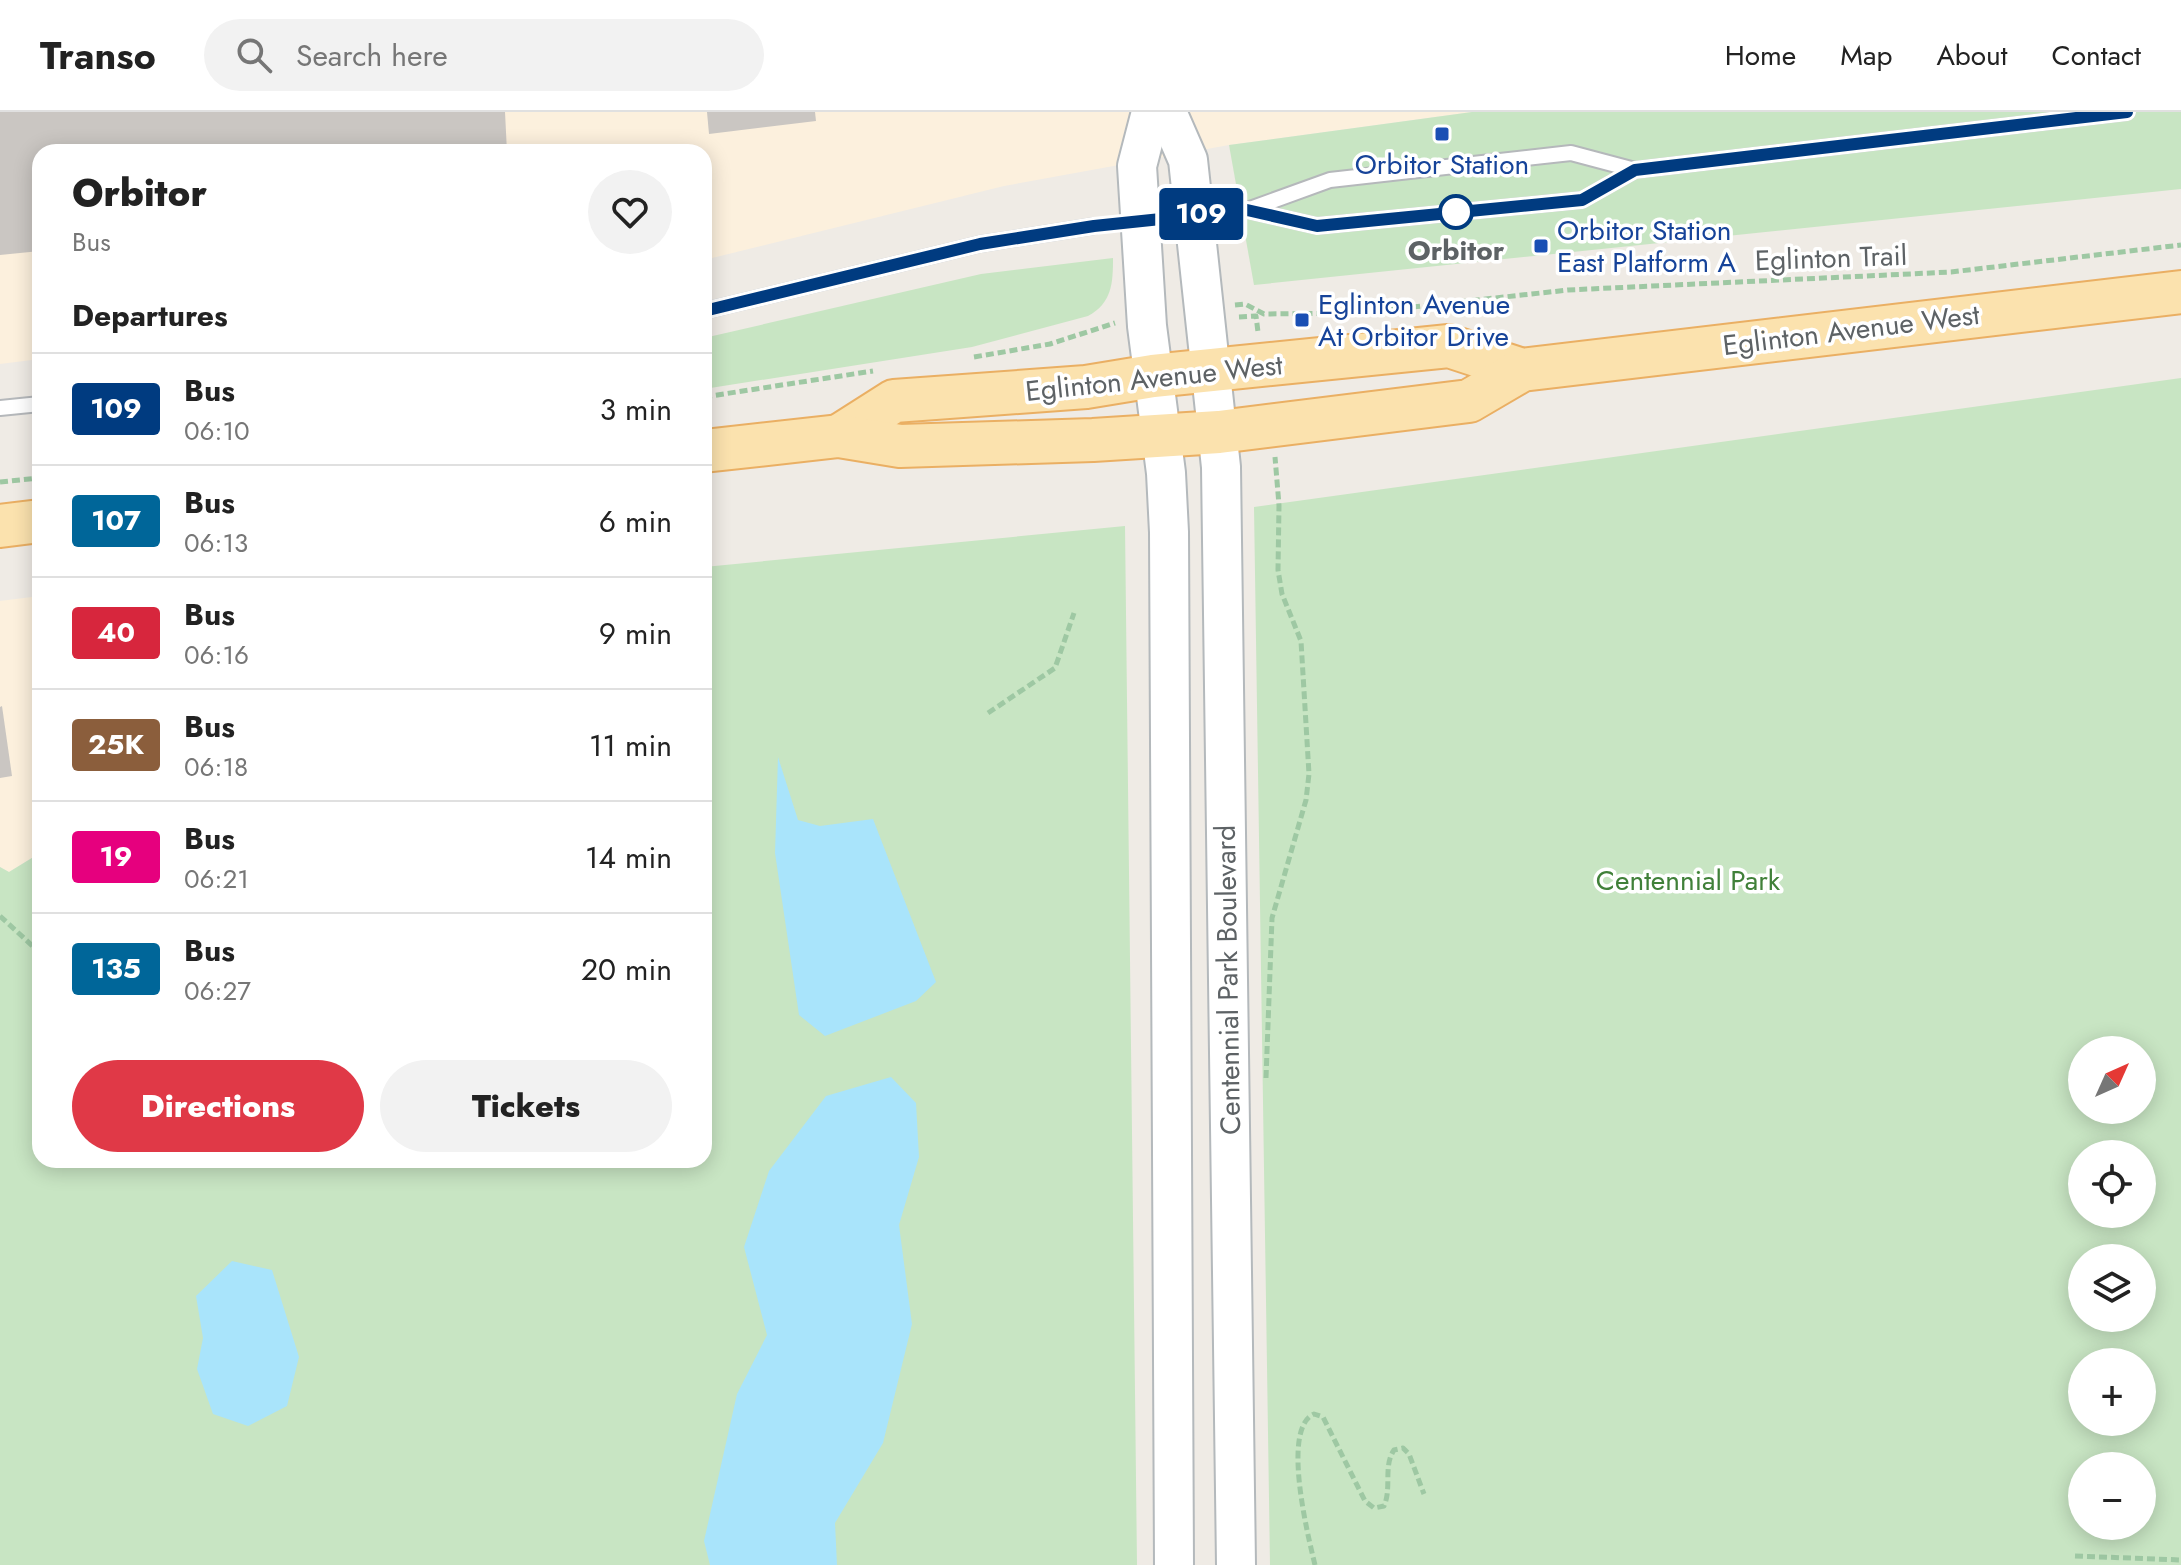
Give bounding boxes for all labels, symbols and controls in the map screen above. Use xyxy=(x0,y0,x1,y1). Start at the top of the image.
search box xyxy=(204,19,764,91)
text: Transo xyxy=(40,28,156,83)
icon: search xyxy=(232,33,276,77)
text: Search here xyxy=(296,34,448,77)
text: Home xyxy=(1725,35,1796,76)
text: Map xyxy=(1840,35,1892,76)
text: About xyxy=(1936,35,2008,76)
text: Contact xyxy=(2052,35,2141,76)
marker: Orbitor Station xyxy=(1433,125,1451,143)
place label: Orbitor Station xyxy=(1355,144,1529,185)
text: Orbitor xyxy=(72,165,207,220)
button: heart xyxy=(588,170,672,254)
line badge: 109 xyxy=(1155,188,1247,240)
text: 109 xyxy=(1175,193,1227,234)
marker: Orbitor xyxy=(1439,195,1473,229)
place label: Orbitor Station East Platform A xyxy=(1557,210,1736,283)
text: Bus xyxy=(72,223,111,261)
place label: Orbitor xyxy=(1408,230,1505,271)
street label: Eglinton Trail xyxy=(1754,235,1908,281)
marker: Orbitor Station East Platform A xyxy=(1532,237,1550,255)
place label: Eglinton Avenue At Orbitor Drive xyxy=(1318,284,1510,357)
text: Departures xyxy=(72,294,228,337)
street label: Eglinton Avenue West xyxy=(1720,294,1982,366)
marker: Eglinton Avenue At Orbitor Drive xyxy=(1293,311,1311,329)
street label: Eglinton Avenue West xyxy=(1023,344,1285,412)
text: Bus xyxy=(184,369,235,412)
text: 109 xyxy=(90,388,142,429)
text: 3 min xyxy=(600,388,672,431)
text: 06:10 xyxy=(184,412,250,450)
text: Bus xyxy=(184,481,235,524)
text: 107 xyxy=(91,500,141,541)
text: 6 min xyxy=(599,500,672,543)
text: 06:13 xyxy=(184,524,248,562)
text: Bus xyxy=(184,593,235,636)
text: 40 xyxy=(97,612,135,653)
text: 9 min xyxy=(599,612,672,655)
text: 06:16 xyxy=(184,636,249,674)
text: Bus xyxy=(184,705,235,748)
text: 25K xyxy=(88,724,144,765)
text: 11 min xyxy=(589,724,672,767)
text: 06:18 xyxy=(184,748,248,786)
text: Bus xyxy=(184,817,235,860)
street label: Centennial Park Boulevard xyxy=(1205,825,1251,1135)
text: 19 xyxy=(100,836,132,877)
text: 14 min xyxy=(585,836,672,879)
text: 06:21 xyxy=(184,860,249,898)
park label: Centennial Park xyxy=(1596,860,1781,901)
text: Bus xyxy=(184,929,235,972)
text: 135 xyxy=(91,948,141,989)
text: 20 min xyxy=(581,948,672,991)
text: 06:27 xyxy=(184,972,251,1010)
north arrow xyxy=(2068,1036,2156,1124)
map controls xyxy=(2068,1036,2156,1540)
button: Directions xyxy=(72,1060,364,1152)
button: Tickets xyxy=(380,1060,672,1152)
button: locate xyxy=(2068,1140,2156,1228)
button: layers xyxy=(2068,1244,2156,1332)
button: + xyxy=(2068,1348,2156,1436)
button: − xyxy=(2068,1452,2156,1540)

